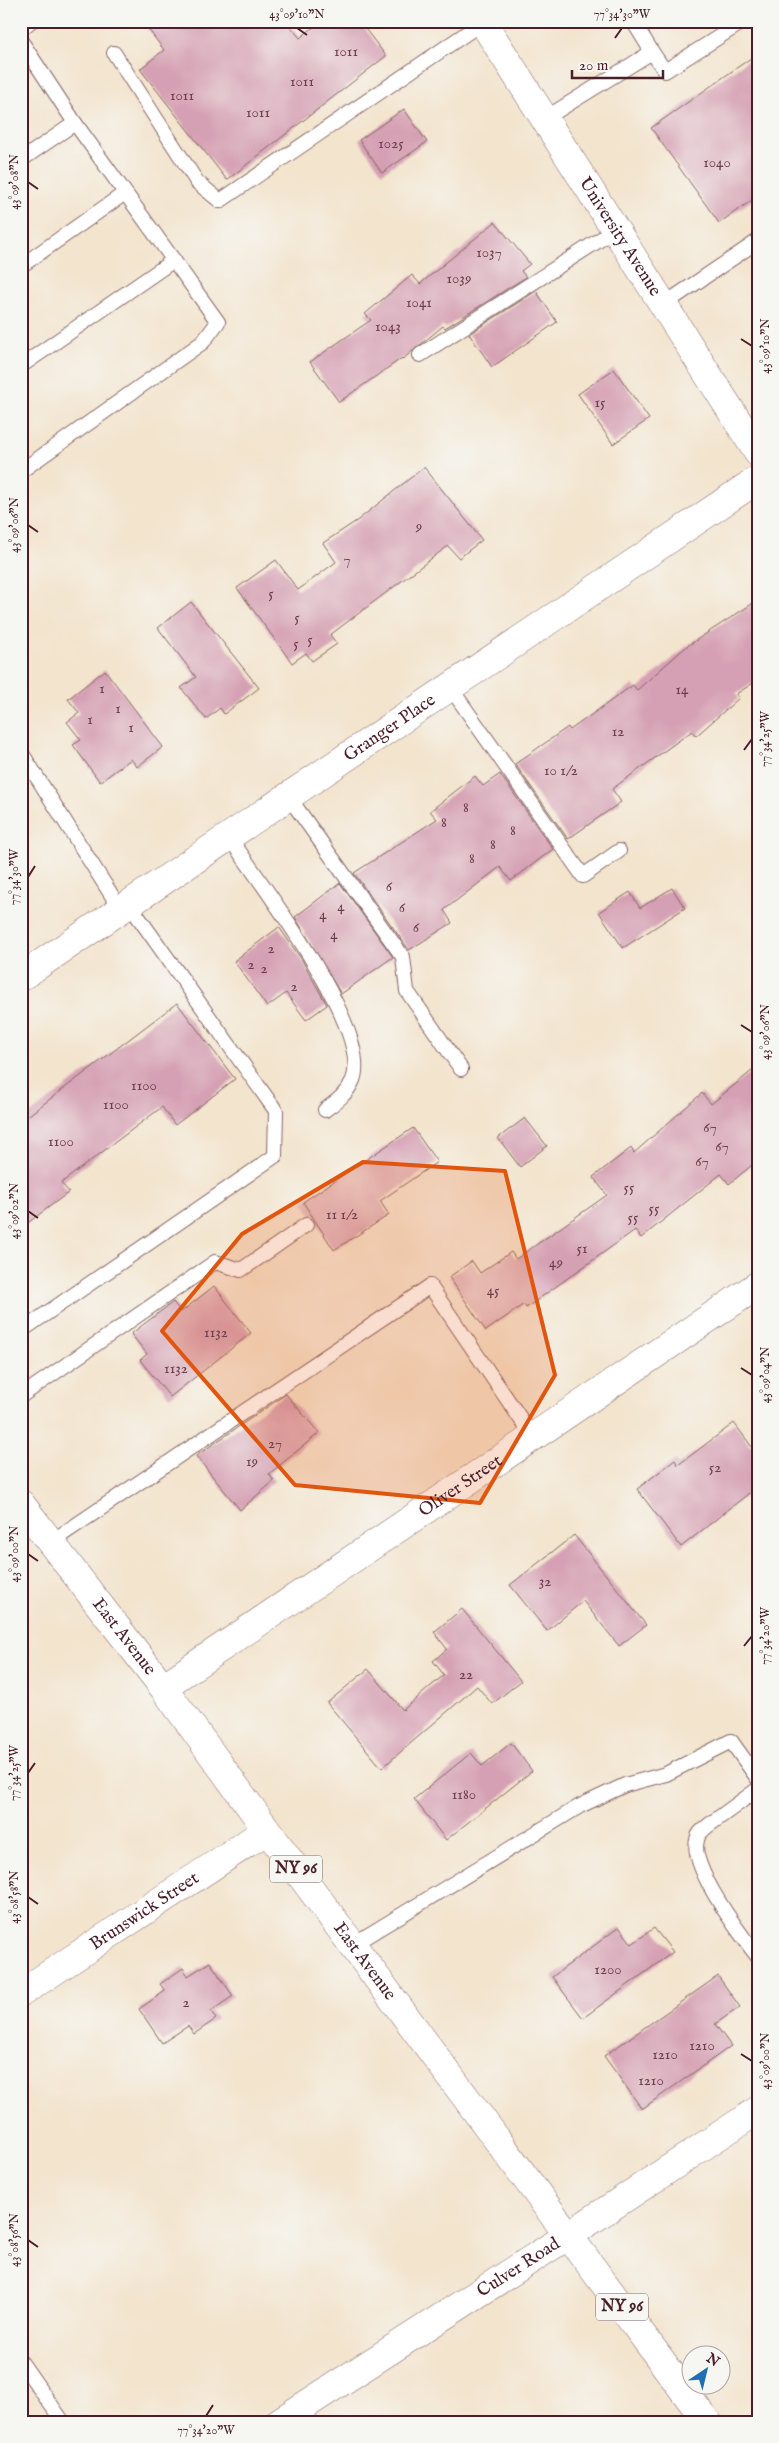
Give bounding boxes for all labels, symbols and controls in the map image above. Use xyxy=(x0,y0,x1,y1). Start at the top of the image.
text: 43°09'10"N xyxy=(269,7,325,22)
text: 77°34'30"W xyxy=(594,7,651,22)
house number: 1011 xyxy=(334,42,358,61)
scale bar xyxy=(572,48,663,80)
text: 20 m xyxy=(579,56,609,75)
house number: 1011 xyxy=(290,72,314,91)
house number: 1011 xyxy=(170,86,194,105)
house number: 1011 xyxy=(246,103,270,122)
house number: 1025 xyxy=(378,134,404,153)
house number: 1040 xyxy=(703,153,731,172)
text: 43°09'08"N xyxy=(7,154,22,210)
street label: University Avenue xyxy=(573,173,666,301)
house number: 1037 xyxy=(476,243,502,262)
house number: 1039 xyxy=(446,269,472,288)
house number: 1041 xyxy=(406,293,432,312)
house number: 1043 xyxy=(375,317,401,336)
text: 43°09'10"N xyxy=(758,318,773,374)
house number: 15 xyxy=(594,393,606,412)
text: 43°09'06"N xyxy=(7,496,22,553)
house number: 9 xyxy=(415,517,422,536)
house number: 7 xyxy=(343,550,351,569)
house number: 5 xyxy=(268,584,274,603)
house number: 5 xyxy=(294,608,300,627)
house number: 5 xyxy=(307,630,313,649)
house number: 5 xyxy=(293,634,299,653)
house number: 1 xyxy=(99,679,105,698)
house number: 14 xyxy=(676,680,689,699)
street label: Granger Place xyxy=(339,689,440,767)
house number: 1 xyxy=(115,699,121,718)
house number: 1 xyxy=(87,710,93,729)
text: 77°34'25"W xyxy=(758,710,773,767)
house number: 1 xyxy=(128,718,134,737)
house number: 12 xyxy=(612,722,624,741)
house number: 10 1/2 xyxy=(544,761,578,780)
house number: 8 xyxy=(463,798,469,817)
house number: 8 xyxy=(441,813,447,832)
house number: 8 xyxy=(510,821,516,840)
house number: 8 xyxy=(490,835,496,854)
text: 77°34'30"W xyxy=(7,848,22,905)
house number: 8 xyxy=(469,849,475,868)
house number: 6 xyxy=(386,877,393,896)
house number: 4 xyxy=(337,897,345,916)
house number: 6 xyxy=(399,898,406,917)
house number: 4 xyxy=(319,905,327,924)
house number: 6 xyxy=(413,918,420,937)
house number: 4 xyxy=(330,925,338,944)
house number: 2 xyxy=(267,939,275,958)
house number: 2 xyxy=(247,955,255,974)
house number: 2 xyxy=(260,959,268,978)
house number: 2 xyxy=(290,977,298,996)
text: 43°09'06"N xyxy=(758,1003,773,1060)
house number: 1100 xyxy=(131,1076,157,1095)
house number: 1100 xyxy=(103,1095,129,1114)
house number: 67 xyxy=(703,1118,717,1137)
house number: 1100 xyxy=(48,1132,74,1151)
house number: 67 xyxy=(715,1137,729,1156)
house number: 67 xyxy=(695,1152,709,1171)
house number: 55 xyxy=(624,1178,635,1197)
text: 43°09'02"N xyxy=(7,1182,22,1239)
house number: 55 xyxy=(649,1199,660,1218)
house number: 11 1/2 xyxy=(326,1205,358,1224)
house number: 55 xyxy=(628,1208,639,1227)
house number: 51 xyxy=(576,1239,588,1258)
house number: 49 xyxy=(549,1253,563,1272)
house number: 45 xyxy=(487,1281,500,1300)
house number: 1132 xyxy=(204,1323,228,1342)
text: 43°09'04"N xyxy=(758,1346,773,1403)
house number: 1132 xyxy=(164,1359,188,1378)
house number: 27 xyxy=(268,1434,282,1453)
street label: Oliver Street xyxy=(414,1450,507,1522)
house number: 19 xyxy=(246,1452,258,1471)
house number: 52 xyxy=(709,1458,721,1477)
text: 43°09'00"N xyxy=(7,1525,22,1582)
house number: 32 xyxy=(539,1572,551,1591)
street label: East Avenue xyxy=(87,1593,161,1680)
text: 77°34'20"W xyxy=(758,1607,773,1665)
house number: 22 xyxy=(459,1665,473,1684)
text: 77°34'25"W xyxy=(7,1744,22,1801)
house number: 1180 xyxy=(452,1785,476,1804)
road number: NY 96 xyxy=(270,1856,322,1882)
street label: Brunswick Street xyxy=(85,1867,203,1956)
text: 43°08'58"N xyxy=(7,1870,22,1924)
street label: East Avenue xyxy=(328,1918,401,2005)
house number: 1200 xyxy=(594,1960,622,1979)
house number: 2 xyxy=(182,1993,190,2012)
text: 43°09'00"N xyxy=(758,2032,773,2089)
house number: 1210 xyxy=(689,2036,715,2055)
house number: 1210 xyxy=(652,2045,678,2064)
house number: 1210 xyxy=(638,2071,664,2090)
text: 43°08'56"N xyxy=(7,2212,22,2267)
street label: Culver Road xyxy=(473,2232,565,2303)
road number: NY 96 xyxy=(596,2294,648,2320)
north arrow xyxy=(682,2346,732,2396)
text: N xyxy=(702,2349,723,2371)
text: 77°34'20"W xyxy=(177,2423,235,2438)

